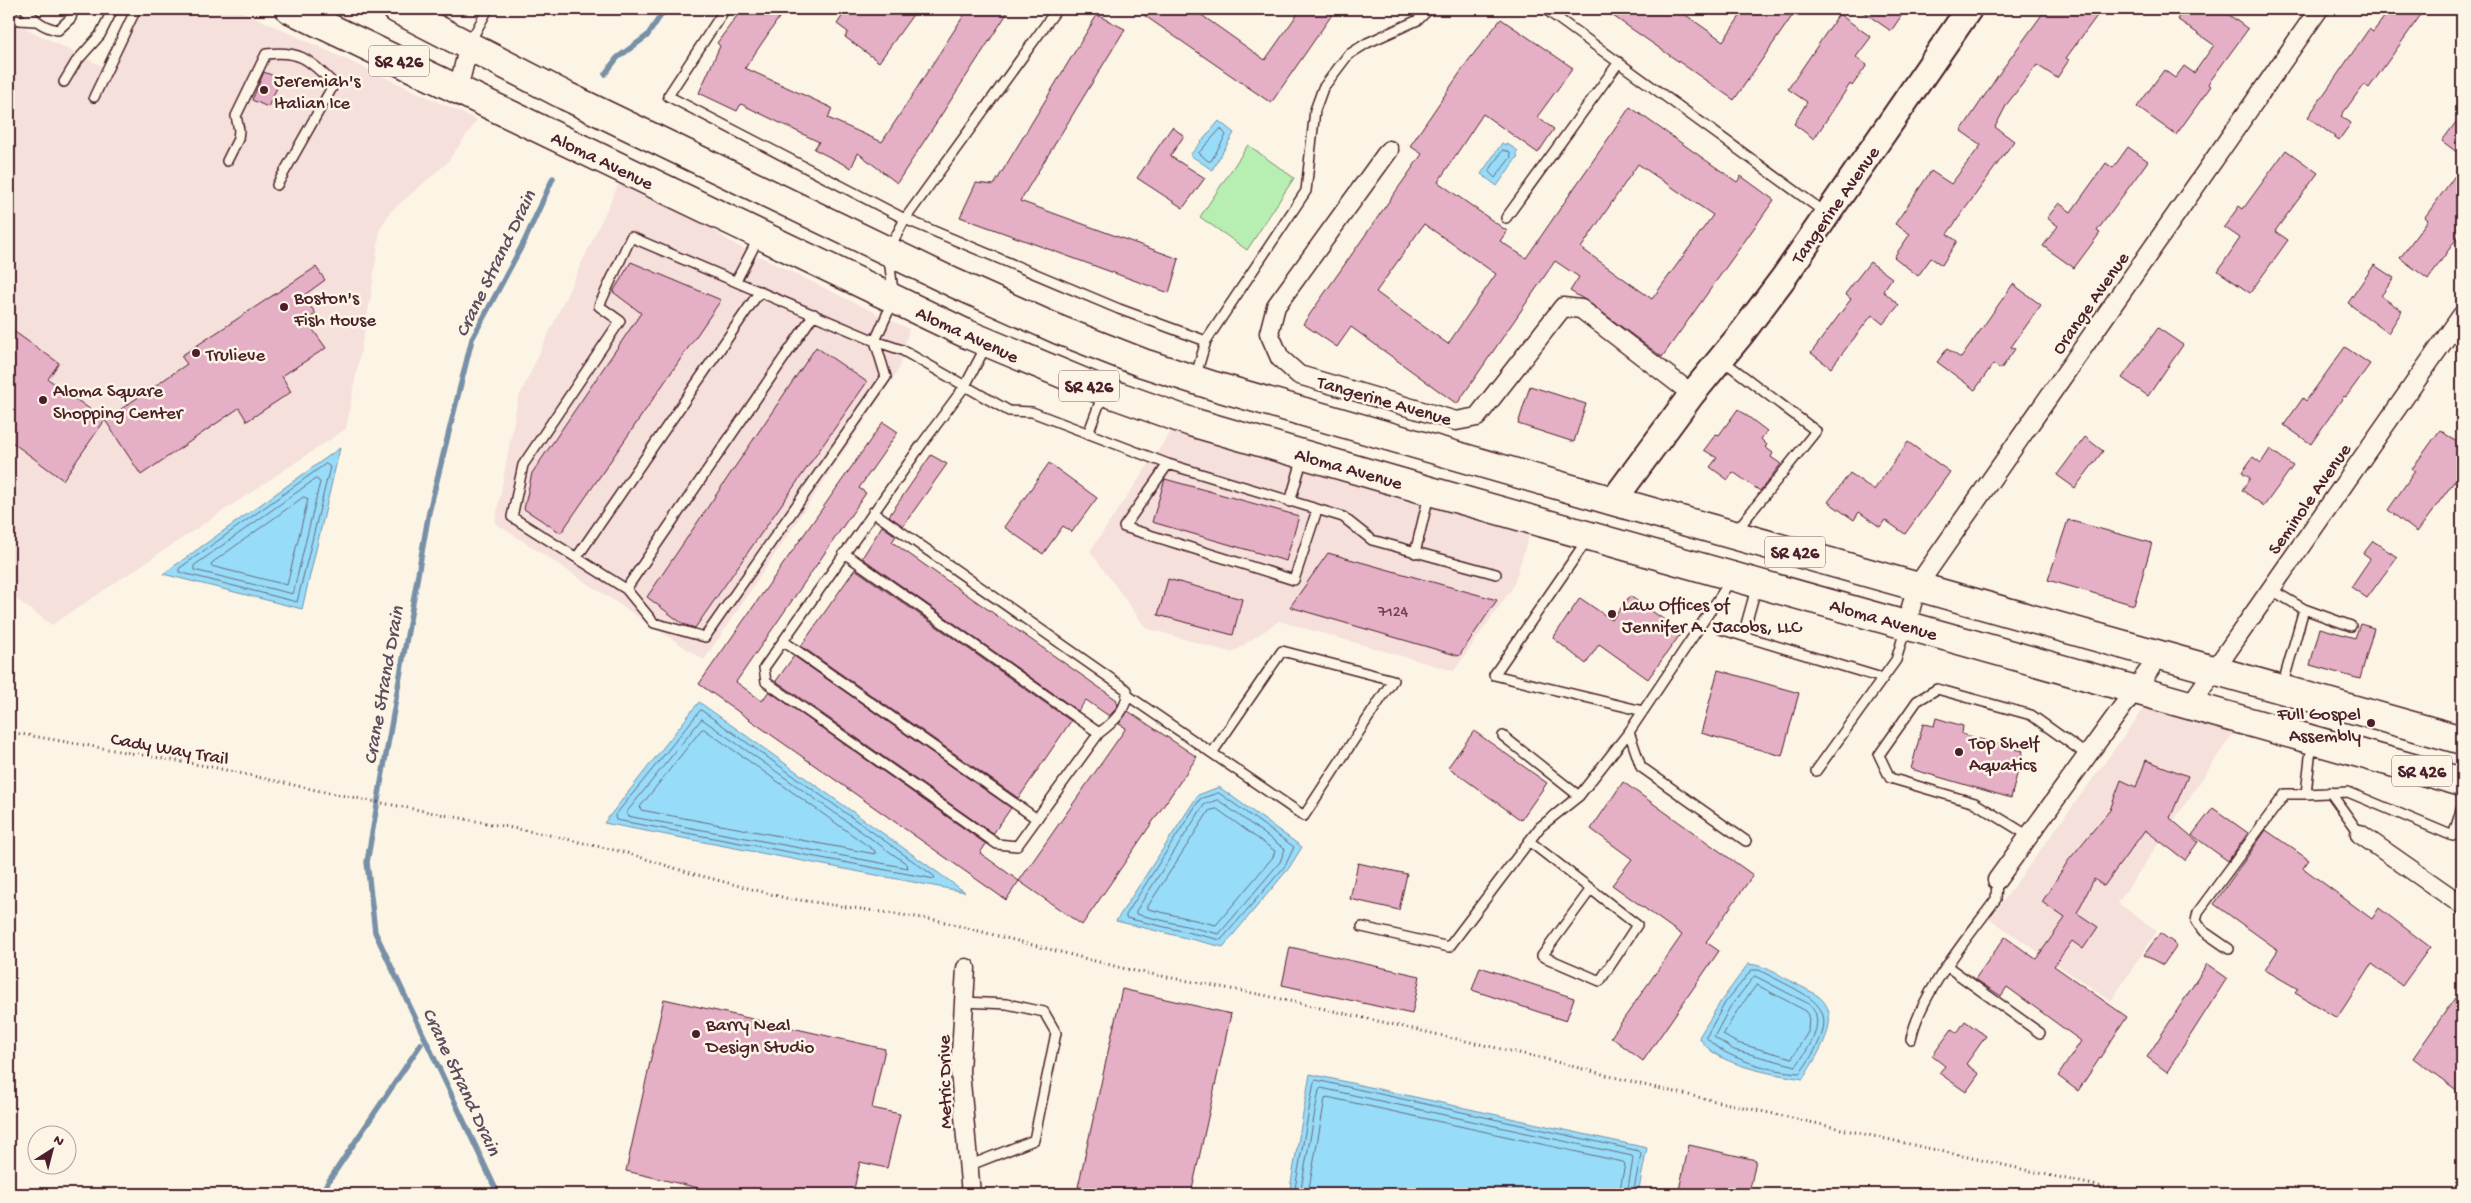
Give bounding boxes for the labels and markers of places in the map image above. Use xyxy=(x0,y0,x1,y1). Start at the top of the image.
place label: Jeremiah's Italian Ice xyxy=(274,71,362,116)
marker: Jeremiah's Italian Ice xyxy=(258,84,270,96)
place label: Boston's Fish House xyxy=(293,288,376,333)
marker: Boston's Fish House xyxy=(278,301,290,313)
place label: Trulieve xyxy=(205,345,265,368)
marker: Trulieve xyxy=(190,347,202,359)
place label: Aloma Square Shopping Center xyxy=(53,381,185,426)
marker: Aloma Square Shopping Center xyxy=(37,394,49,406)
place label: Law Offices of Jennifer A. Jacobs, LLC xyxy=(1622,595,1803,640)
marker: Law Offices of Jennifer A. Jacobs, LLC xyxy=(1606,608,1618,620)
place label: Full Gospel Assembly xyxy=(2276,704,2362,749)
marker: Full Gospel Assembly xyxy=(2365,717,2377,729)
place label: Top Shelf Aquatics xyxy=(1968,733,2041,778)
marker: Top Shelf Aquatics xyxy=(1953,746,1965,758)
place label: Barry Neal Design Studio xyxy=(704,1015,814,1060)
marker: Barry Neal Design Studio xyxy=(690,1028,702,1040)

